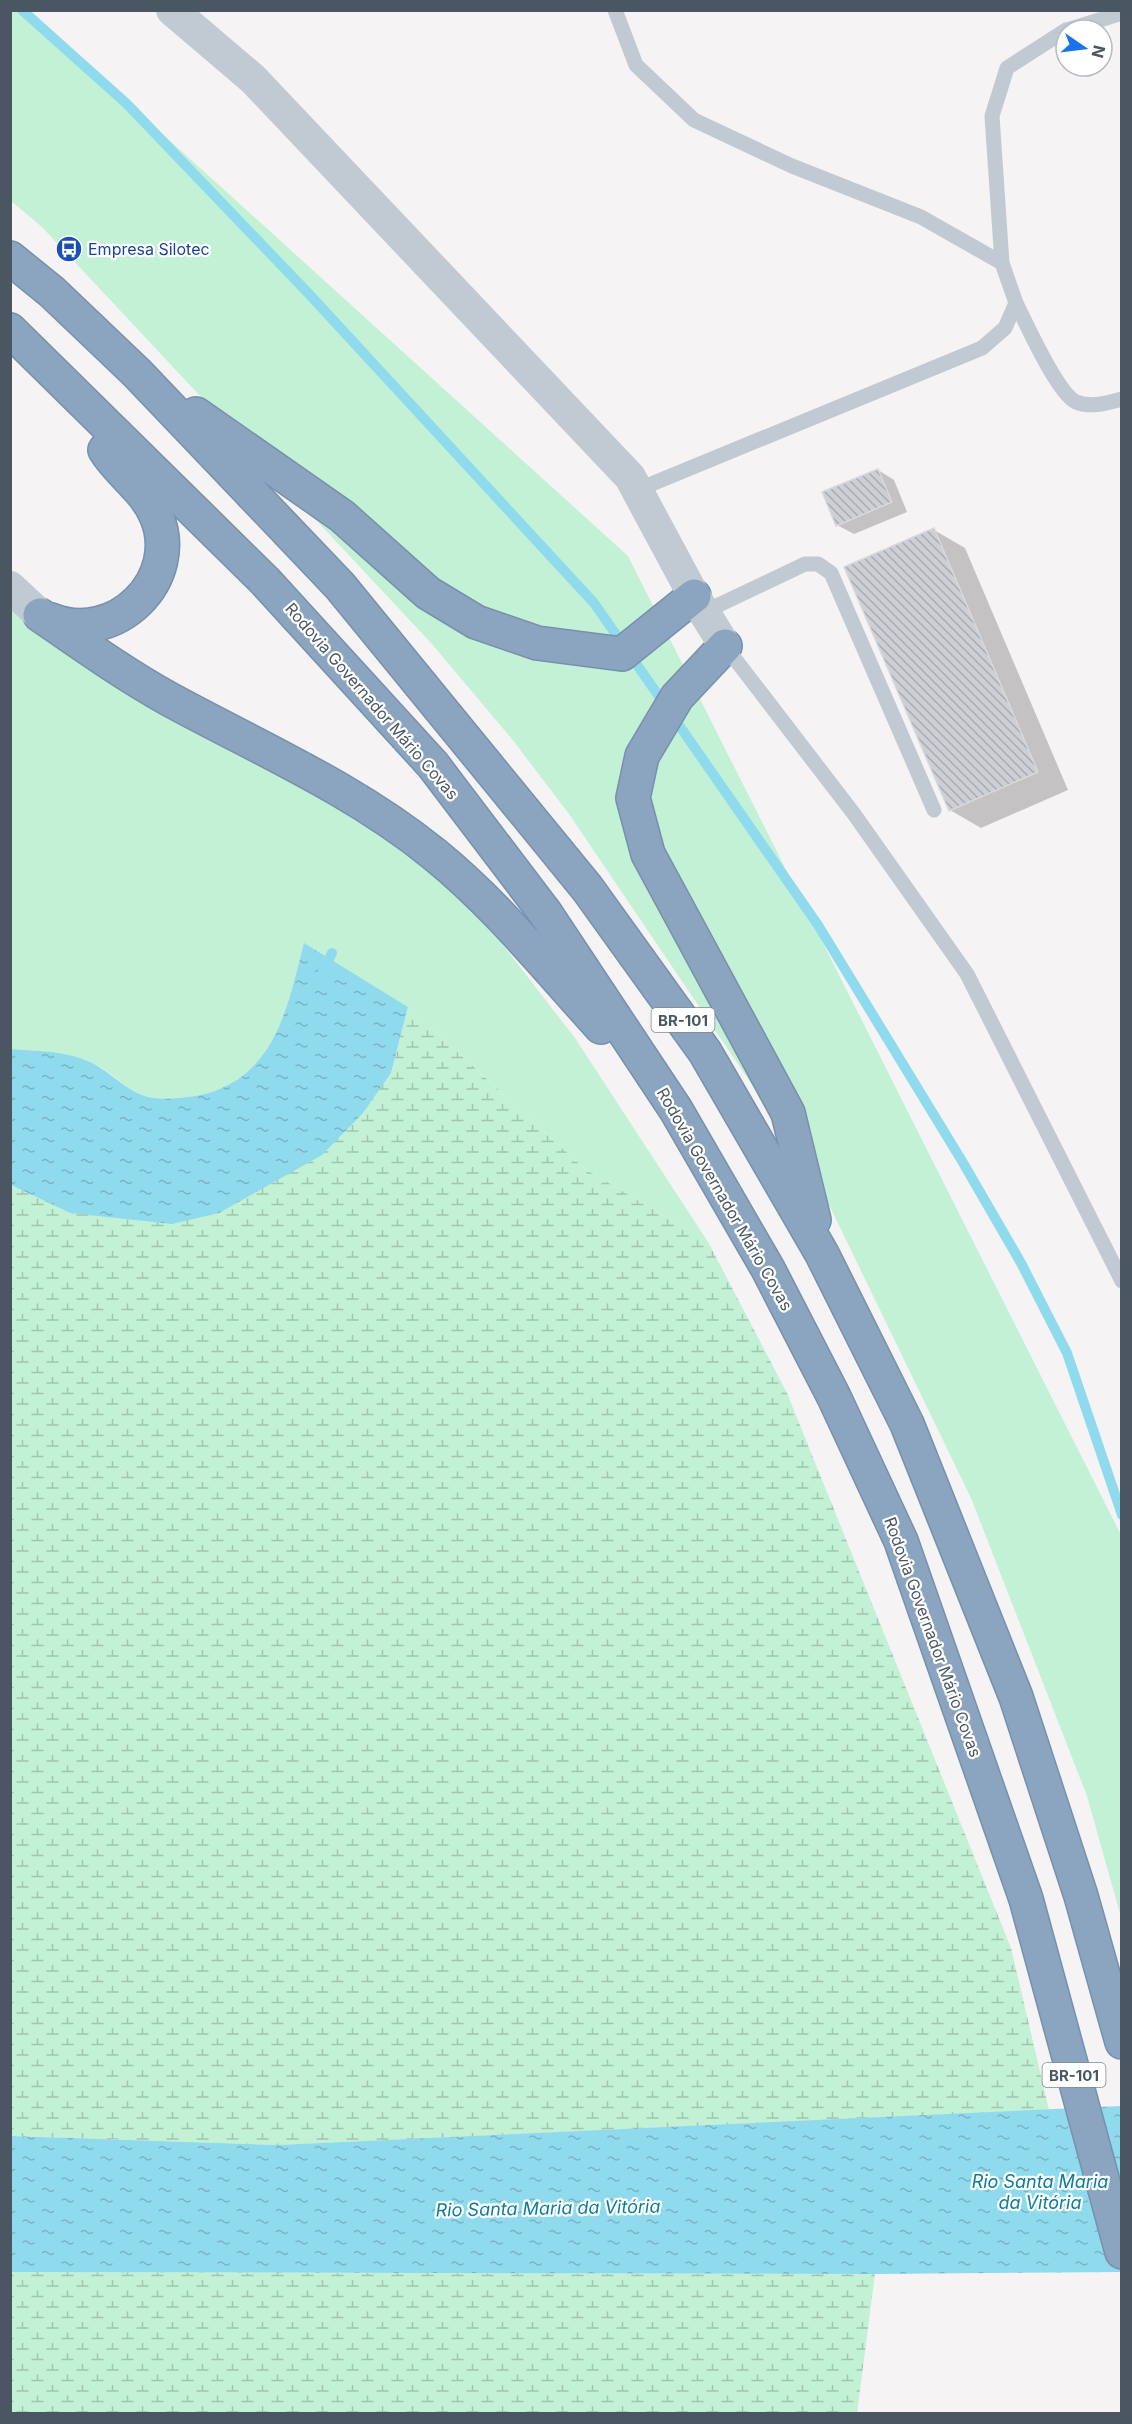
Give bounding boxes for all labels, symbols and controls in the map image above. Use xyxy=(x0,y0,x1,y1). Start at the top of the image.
north arrow xyxy=(1054,18,1114,78)
text: N xyxy=(1087,43,1110,60)
bus stop icon: Empresa Silotec xyxy=(54,234,84,264)
place label: Empresa Silotec xyxy=(88,239,210,259)
street label: Rodovia Governador Mário Covas xyxy=(281,599,463,803)
road number: BR-101 xyxy=(652,1008,714,1032)
street label: Rodovia Governador Mário Covas xyxy=(653,1084,797,1314)
street label: Rodovia Governador Mário Covas xyxy=(880,1514,986,1760)
road number: BR-101 xyxy=(1042,2063,1106,2087)
water label: Rio Santa Maria da Vitória xyxy=(972,2171,1108,2213)
water label: Rio Santa Maria da Vitória xyxy=(435,2196,661,2220)

